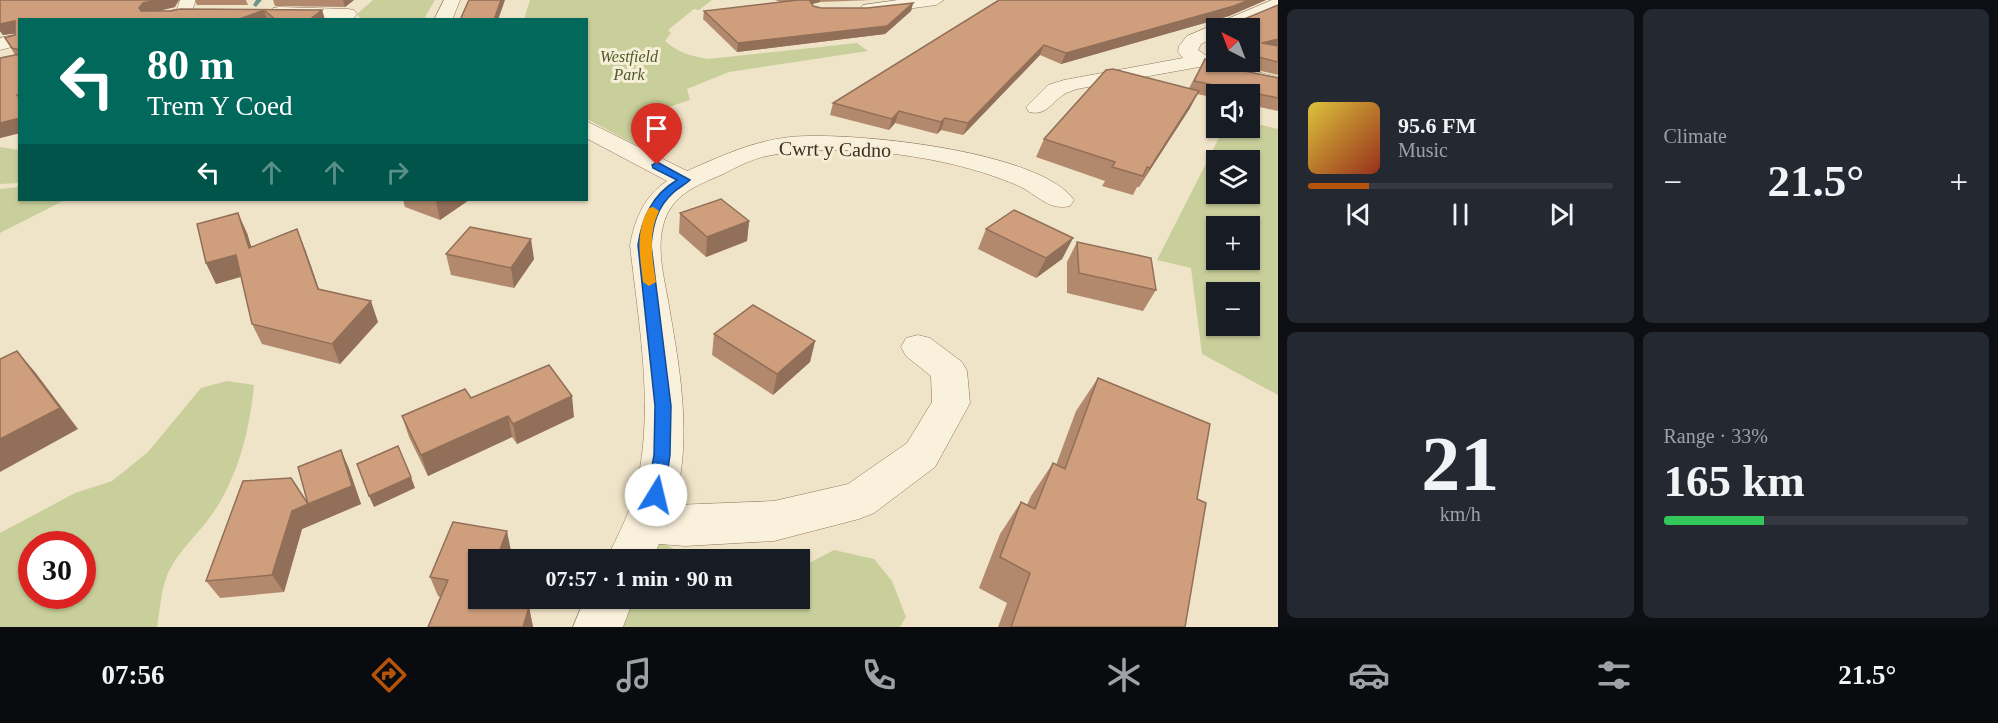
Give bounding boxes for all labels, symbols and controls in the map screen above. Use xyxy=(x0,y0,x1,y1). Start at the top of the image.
north arrow xyxy=(1206,18,1260,72)
map controls xyxy=(1206,18,1260,336)
icon: left xyxy=(48,42,126,120)
text: 80 m xyxy=(147,42,235,88)
park label: Westfield Park xyxy=(600,48,659,83)
button: sound xyxy=(1206,84,1260,138)
text: Trem Y Coed xyxy=(147,91,293,121)
pin xyxy=(631,103,682,165)
icon: arrive xyxy=(640,112,673,145)
text: 95.6 FM xyxy=(1398,113,1476,138)
text: Climate xyxy=(1664,125,1727,147)
street label: Cwrt y Cadno xyxy=(779,137,891,162)
text: Music xyxy=(1398,139,1448,161)
button: layers xyxy=(1206,150,1260,204)
icon: left xyxy=(192,156,225,189)
icon: ahead xyxy=(255,156,288,189)
icon: ahead xyxy=(318,156,351,189)
icon: right xyxy=(381,156,414,189)
text: 21.5° xyxy=(1767,156,1864,206)
text: − xyxy=(1664,164,1682,200)
text: + xyxy=(1949,164,1968,200)
icon: previous xyxy=(1342,198,1375,231)
icon: pause xyxy=(1444,198,1477,231)
icon: next xyxy=(1545,198,1578,231)
button: + xyxy=(1206,216,1260,270)
button: − xyxy=(1206,282,1260,336)
text: 21 xyxy=(1421,420,1499,507)
text: Range · 33% xyxy=(1664,425,1768,447)
text: 165 km xyxy=(1664,456,1805,506)
position arrow xyxy=(624,463,688,527)
text: km/h xyxy=(1440,503,1481,525)
speed limit sign: 30 xyxy=(18,531,96,609)
text: 07:57 · 1 min · 90 m xyxy=(546,566,733,591)
icon: directions xyxy=(368,654,410,696)
icon: music xyxy=(613,654,655,696)
icon: phone xyxy=(858,654,900,696)
icon: climate xyxy=(1103,654,1145,696)
icon: car xyxy=(1348,654,1390,696)
icon: filters xyxy=(1593,654,1635,696)
text: 07:56 xyxy=(102,660,165,690)
text: 21.5° xyxy=(1838,660,1896,690)

